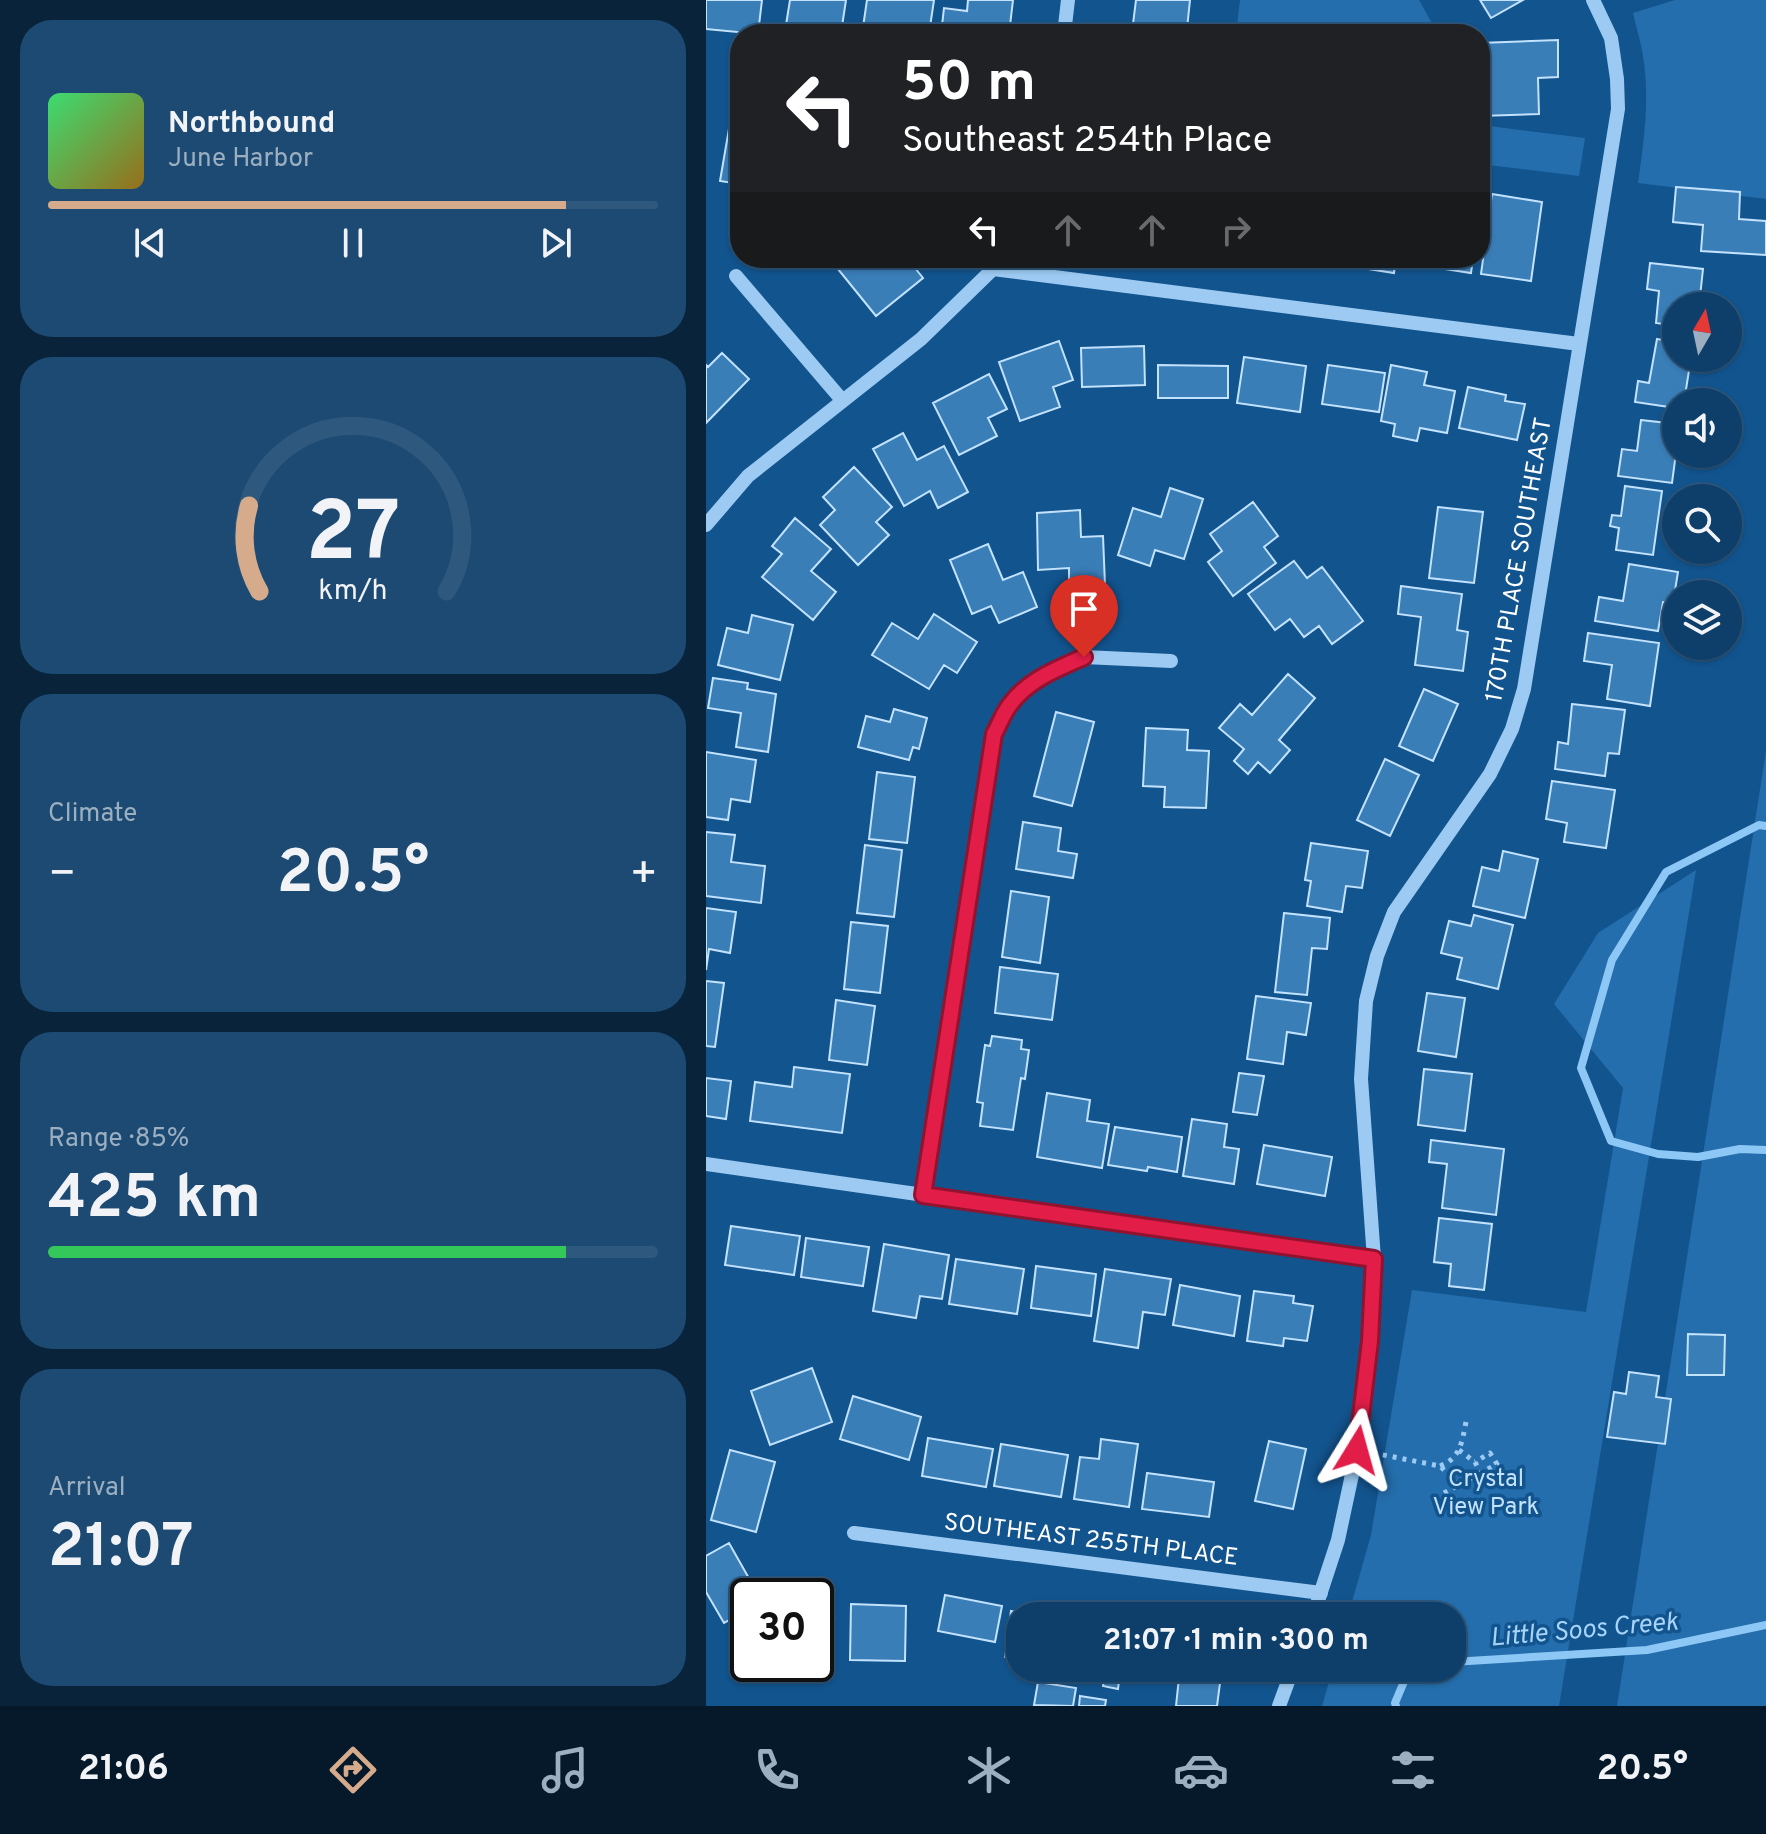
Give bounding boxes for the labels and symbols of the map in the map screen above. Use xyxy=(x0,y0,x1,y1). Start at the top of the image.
north arrow xyxy=(1662,292,1742,372)
street label: 170TH PLACE SOUTHEAST xyxy=(1480,415,1560,705)
pin xyxy=(1050,575,1118,657)
position arrow xyxy=(1315,1408,1399,1492)
park label: Crystal View Park xyxy=(1433,1465,1539,1523)
street label: SOUTHEAST 255TH PLACE xyxy=(942,1508,1240,1574)
speed limit sign: 30 xyxy=(730,1578,834,1682)
water label: Little Soos Creek xyxy=(1489,1606,1680,1656)

